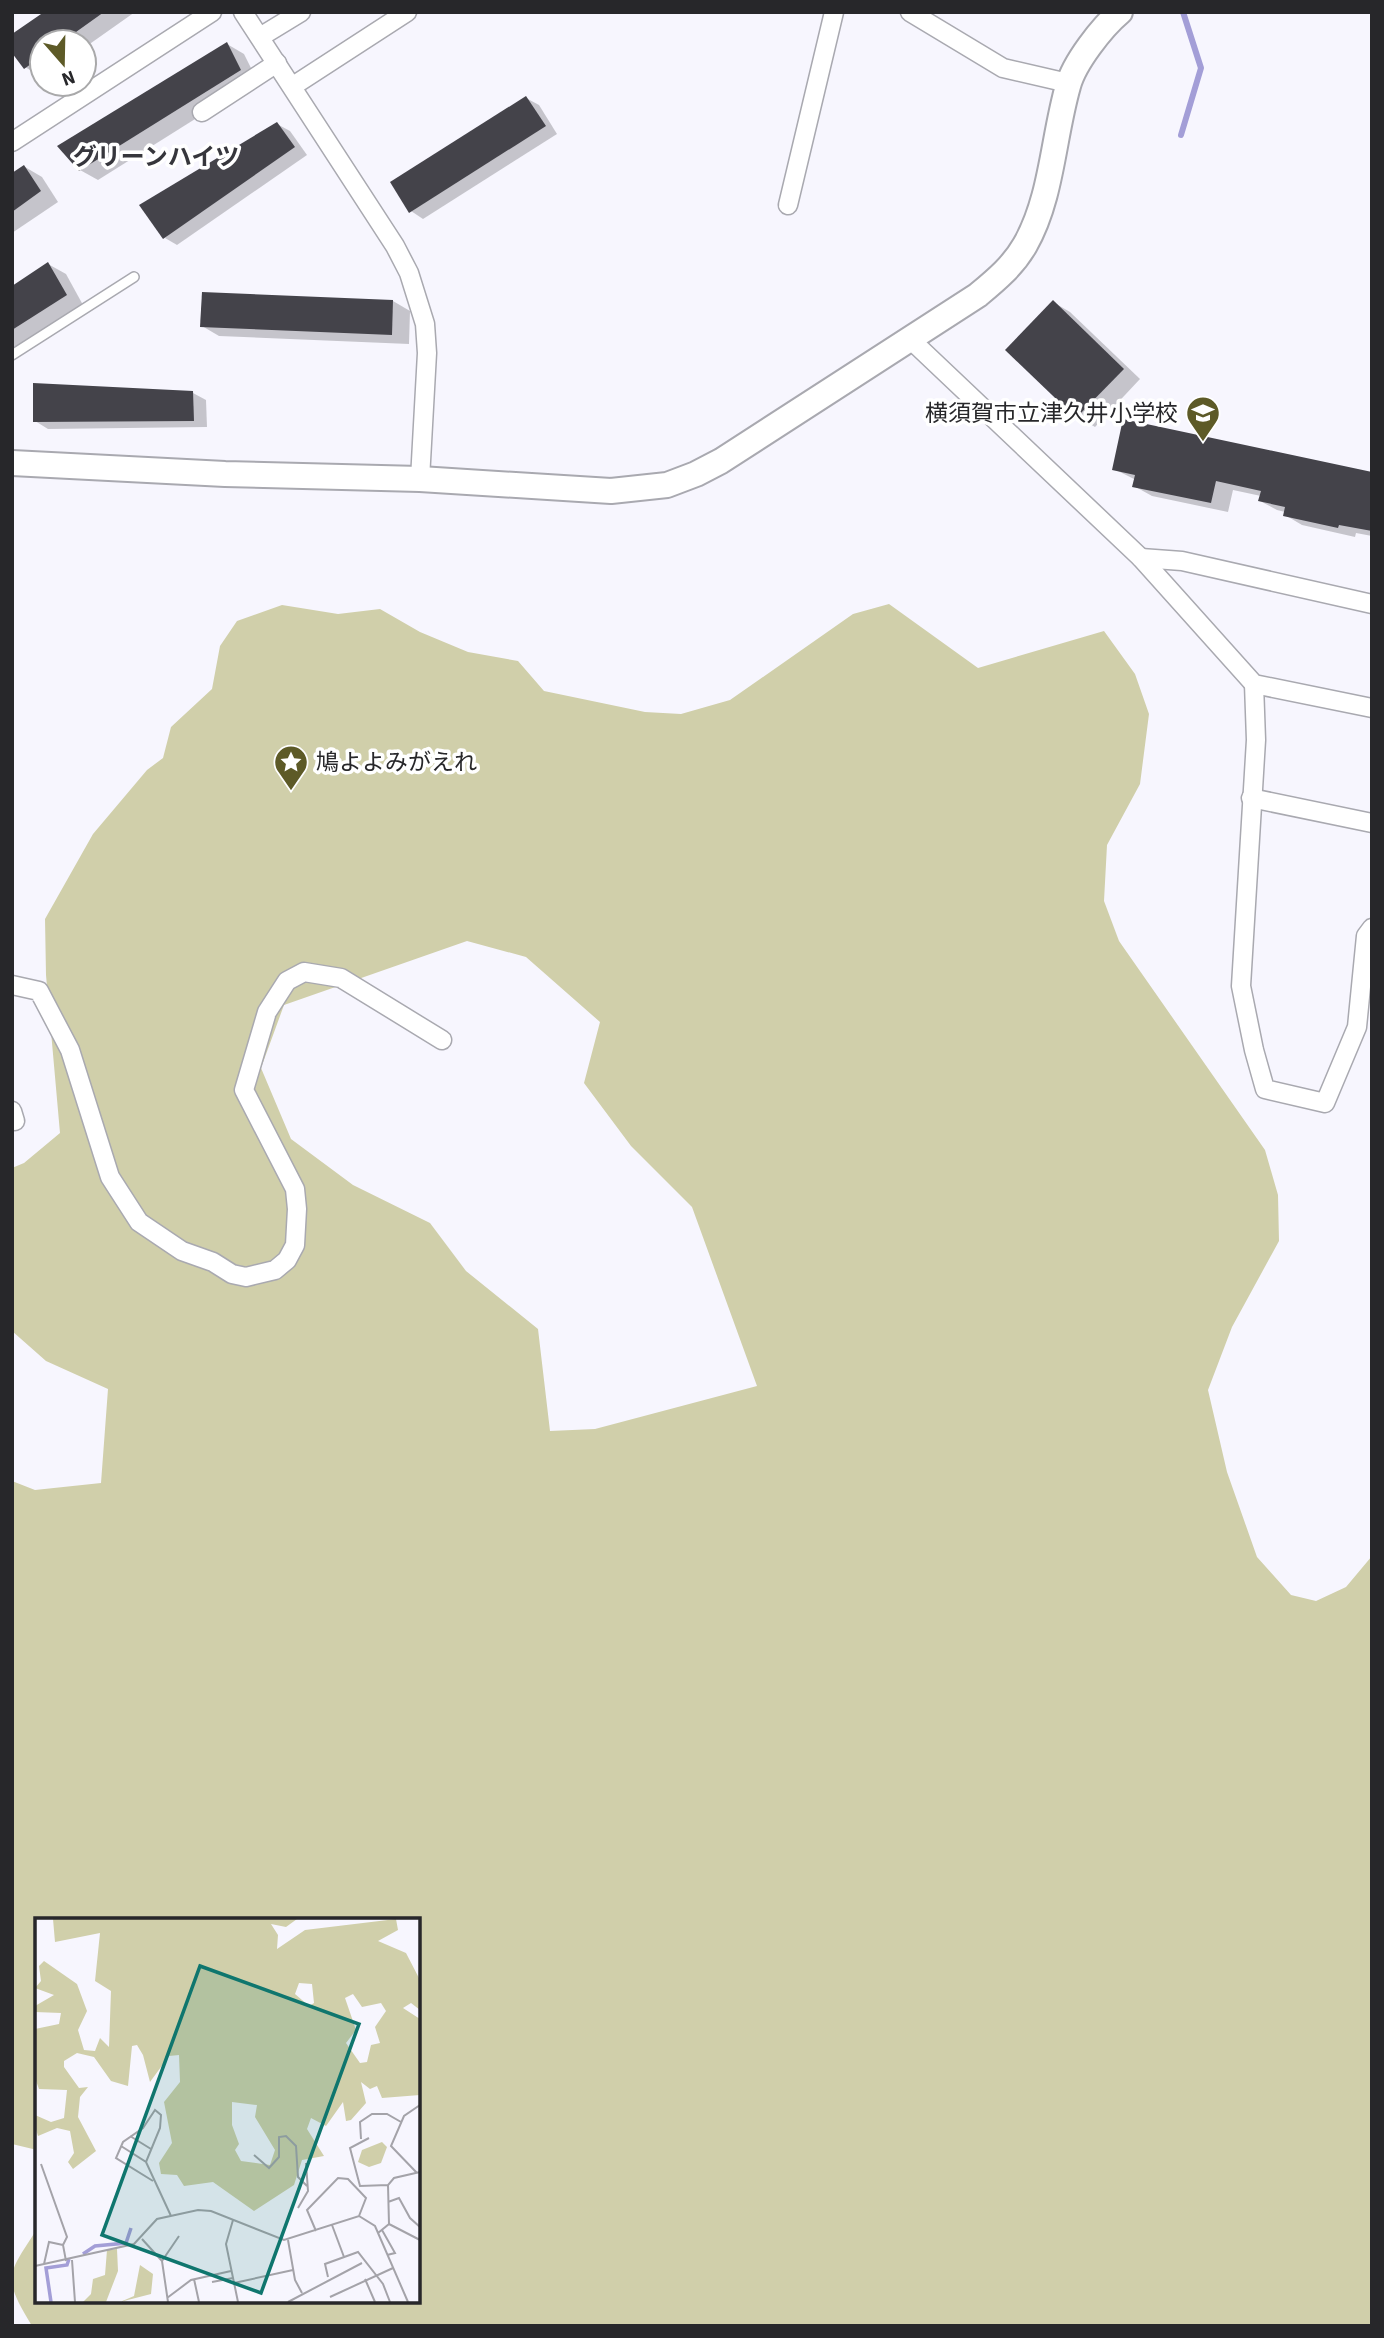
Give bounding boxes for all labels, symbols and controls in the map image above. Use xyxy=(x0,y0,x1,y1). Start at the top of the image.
north arrow xyxy=(28,28,98,98)
text: N xyxy=(58,63,79,92)
district label: グリーンハイツ xyxy=(73,140,239,175)
school or university icon: 横須賀市立津久井小学校 xyxy=(1184,394,1222,443)
place label: 横須賀市立津久井小学校 xyxy=(925,397,1178,430)
place icon: 鳩よよみがえれ xyxy=(272,743,310,792)
place label: 鳩よよみがえれ xyxy=(316,746,477,779)
inset map xyxy=(35,1918,420,2303)

